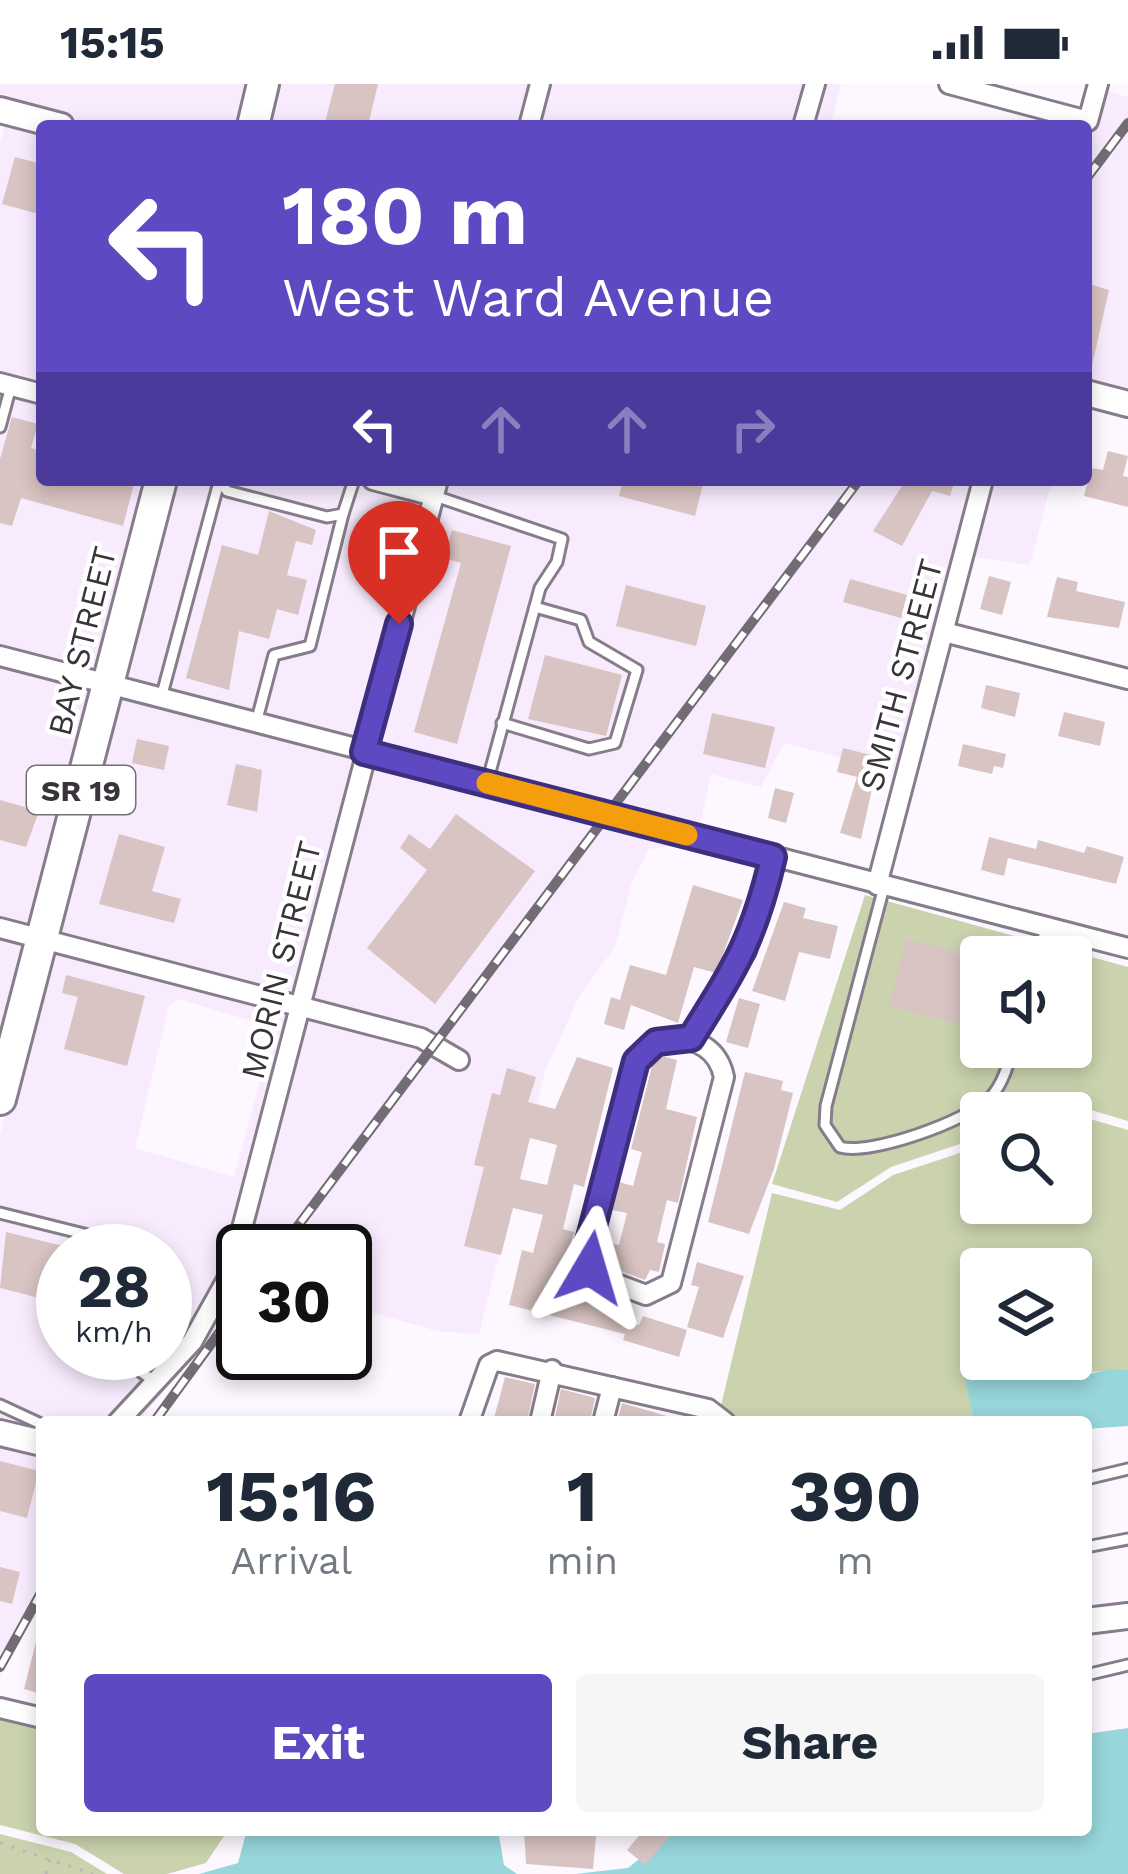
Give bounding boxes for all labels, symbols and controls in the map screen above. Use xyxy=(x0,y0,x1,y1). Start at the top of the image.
text: 15:15 xyxy=(60,16,165,69)
text: 180 m xyxy=(282,166,528,264)
icon: left xyxy=(84,168,240,324)
text: West Ward Avenue xyxy=(282,266,774,329)
icon: left xyxy=(342,396,408,462)
icon: ahead xyxy=(468,396,534,462)
icon: ahead xyxy=(594,396,660,462)
icon: right xyxy=(720,396,786,462)
pin xyxy=(348,501,450,624)
icon: arrive xyxy=(366,519,432,585)
street label: BAY STREET xyxy=(40,542,124,740)
street label: SMITH STREET xyxy=(851,555,951,795)
road number: SR 19 xyxy=(27,766,135,814)
street label: MORIN STREET xyxy=(233,837,329,1083)
map controls xyxy=(960,936,1092,1380)
button: sound xyxy=(960,936,1092,1068)
button: search xyxy=(960,1092,1092,1224)
position arrow xyxy=(527,1205,653,1331)
speed limit sign: 30 xyxy=(216,1224,372,1380)
button: layers xyxy=(960,1248,1092,1380)
text: 28 xyxy=(77,1251,151,1322)
text: km/h xyxy=(75,1314,153,1349)
text: 15:16 xyxy=(206,1454,376,1538)
text: 1 xyxy=(567,1454,598,1538)
text: 390 xyxy=(788,1454,922,1538)
text: Arrival xyxy=(230,1538,352,1583)
text: min xyxy=(547,1538,618,1583)
text: m xyxy=(837,1538,874,1583)
button: Exit xyxy=(84,1674,552,1812)
button: Share xyxy=(576,1674,1044,1812)

